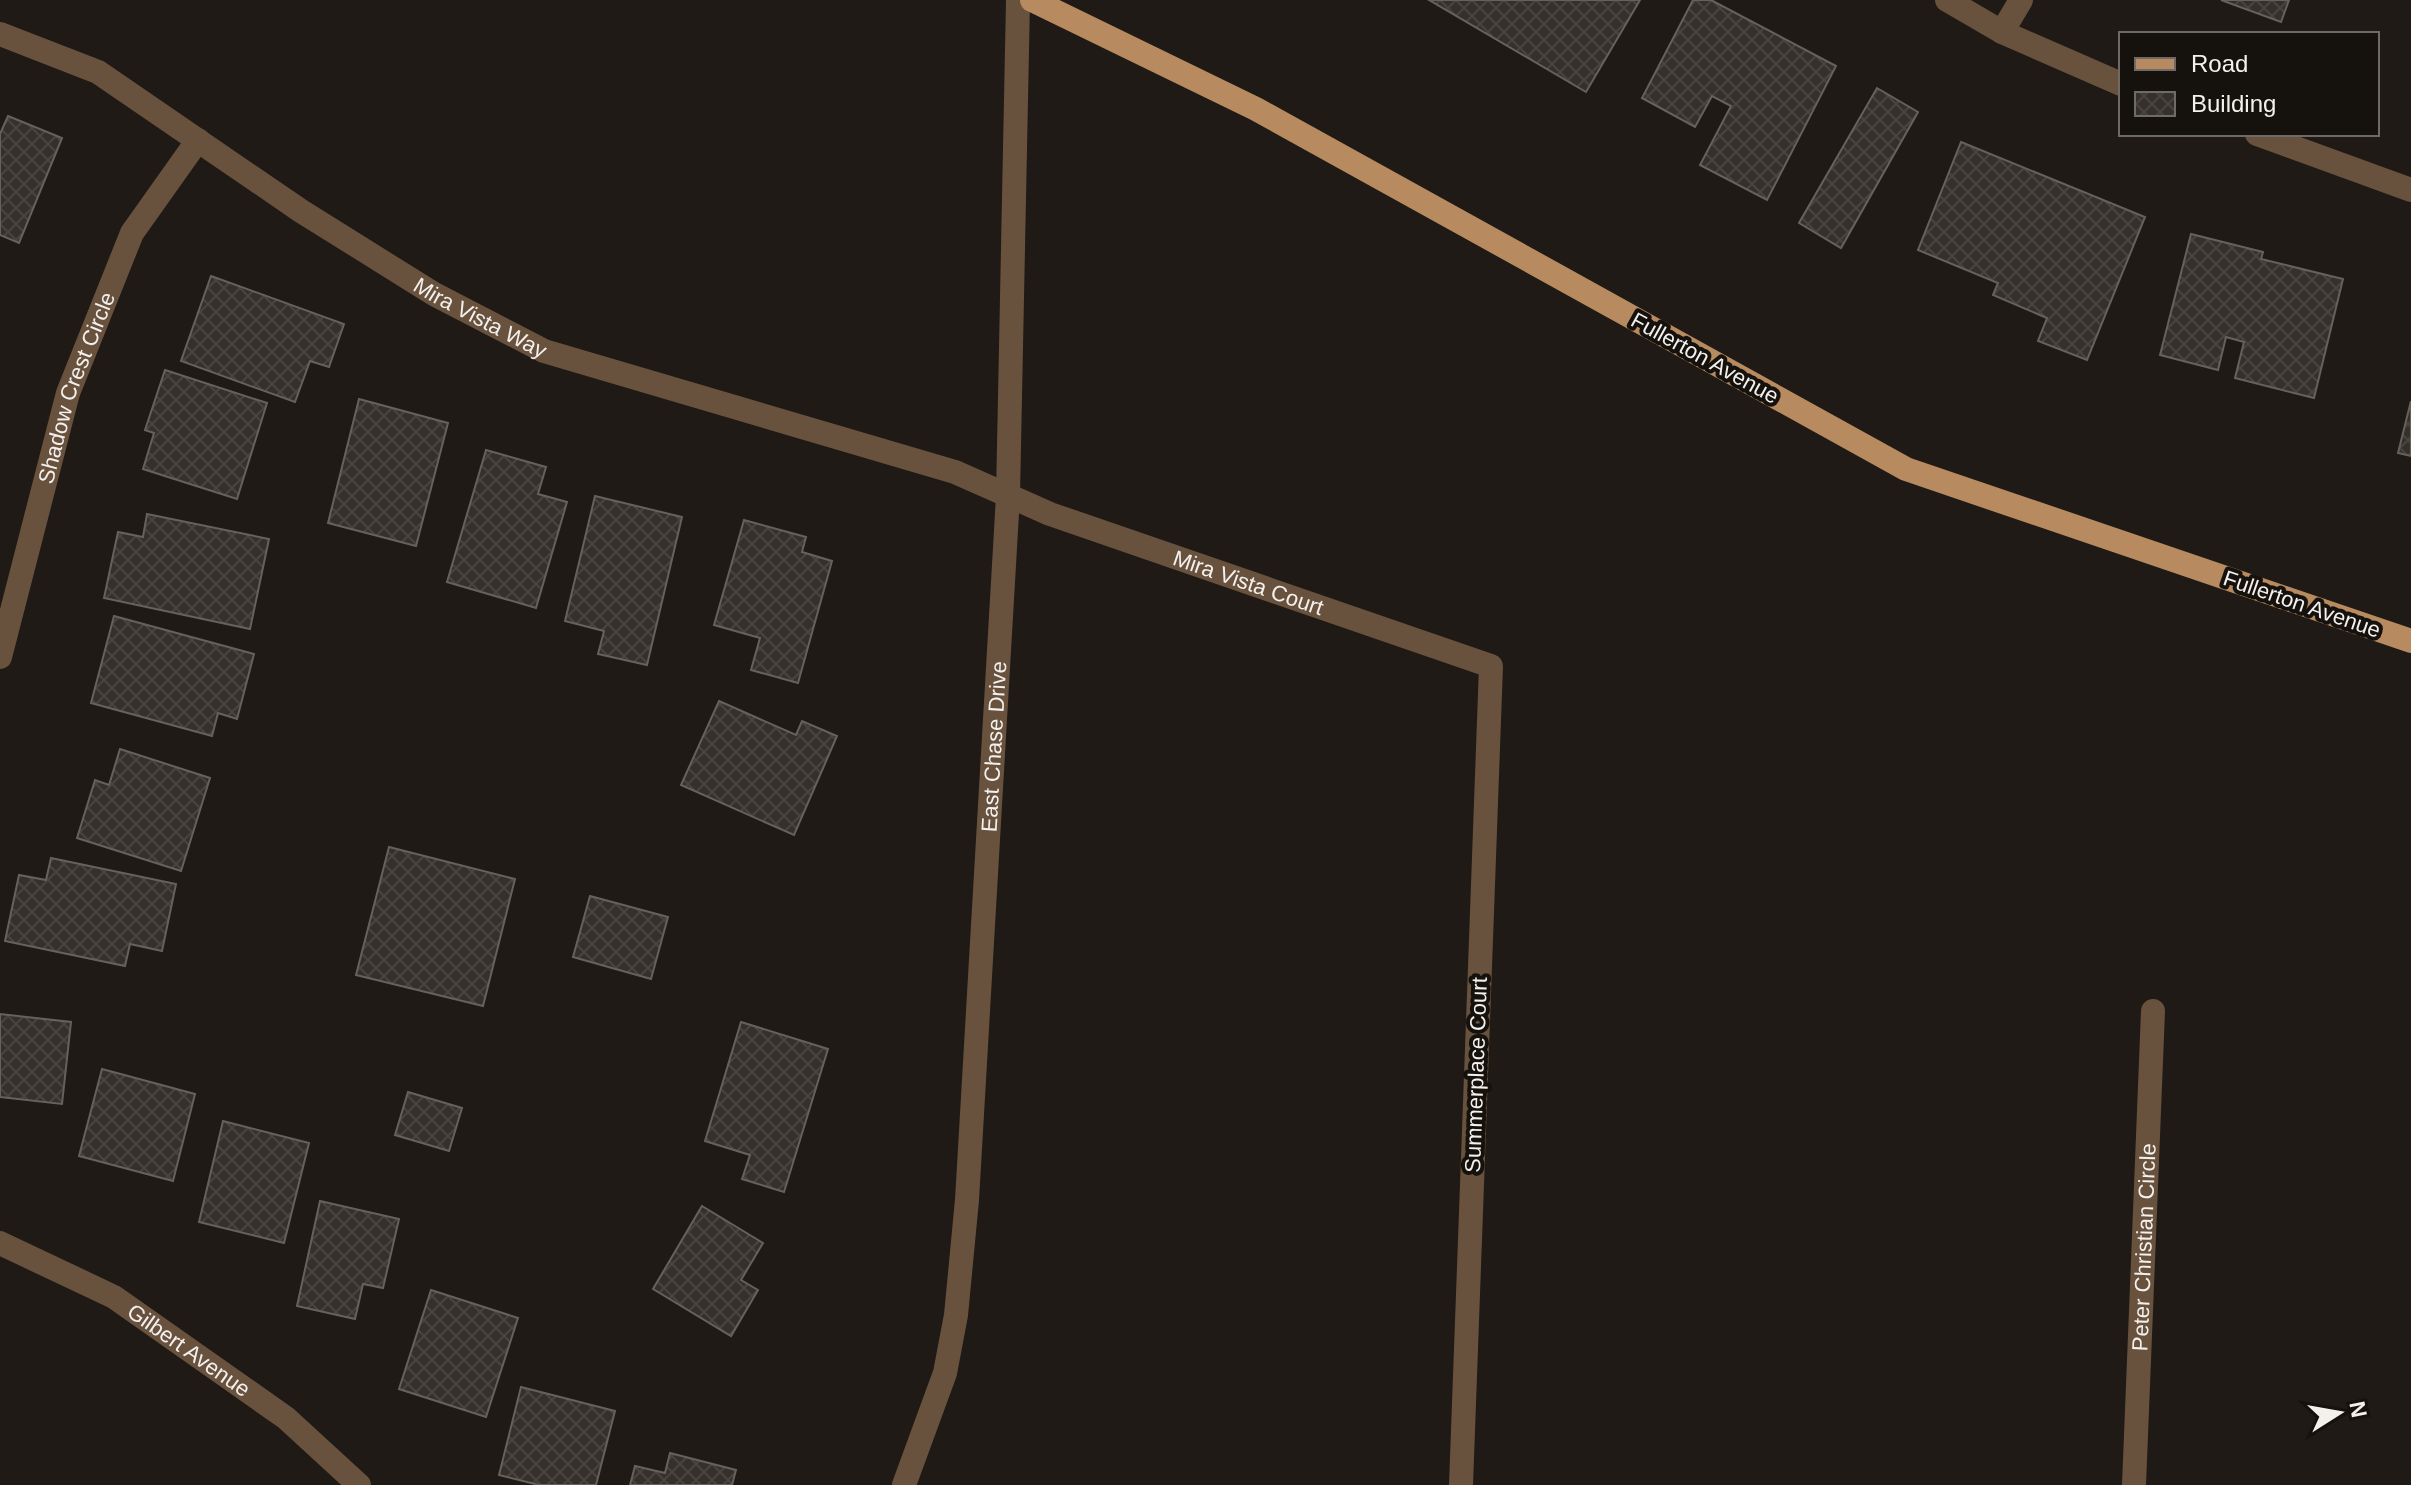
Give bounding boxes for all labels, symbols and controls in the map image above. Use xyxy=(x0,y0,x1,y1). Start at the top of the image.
legend xyxy=(2119,32,2379,136)
text: Road xyxy=(2191,50,2248,77)
text: Building xyxy=(2191,90,2276,117)
street label: Mira Vista Way xyxy=(409,272,551,363)
street label: Shadow Crest Circle xyxy=(33,288,120,486)
street label: Fullerton Avenue xyxy=(1627,307,1783,409)
street label: Mira Vista Court xyxy=(1170,545,1327,620)
street label: Fullerton Avenue xyxy=(2220,565,2384,643)
street label: East Chase Drive xyxy=(976,660,1011,833)
street label: Summerplace Court xyxy=(1460,977,1492,1173)
street label: Peter Christian Circle xyxy=(2127,1143,2160,1352)
street label: Gilbert Avenue xyxy=(123,1298,255,1402)
north arrow xyxy=(2299,1373,2379,1453)
text: N xyxy=(2344,1399,2372,1419)

